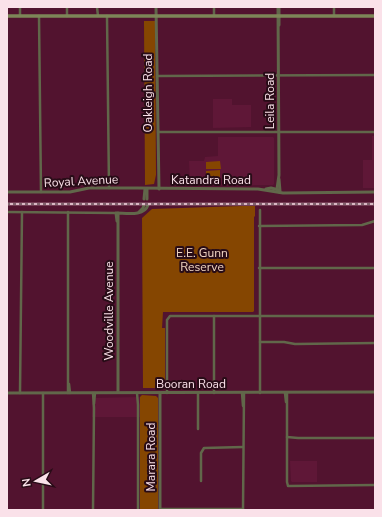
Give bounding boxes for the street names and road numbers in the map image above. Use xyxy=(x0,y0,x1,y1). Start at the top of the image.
street label: Oakleigh Road xyxy=(140,53,156,133)
street label: Leila Road xyxy=(262,73,278,129)
street label: Royal Avenue xyxy=(43,171,119,191)
street label: Katandra Road xyxy=(171,172,251,188)
street label: Woodville Avenue xyxy=(101,261,117,361)
street label: Booran Road xyxy=(156,376,226,392)
street label: Marara Road xyxy=(143,423,159,491)

